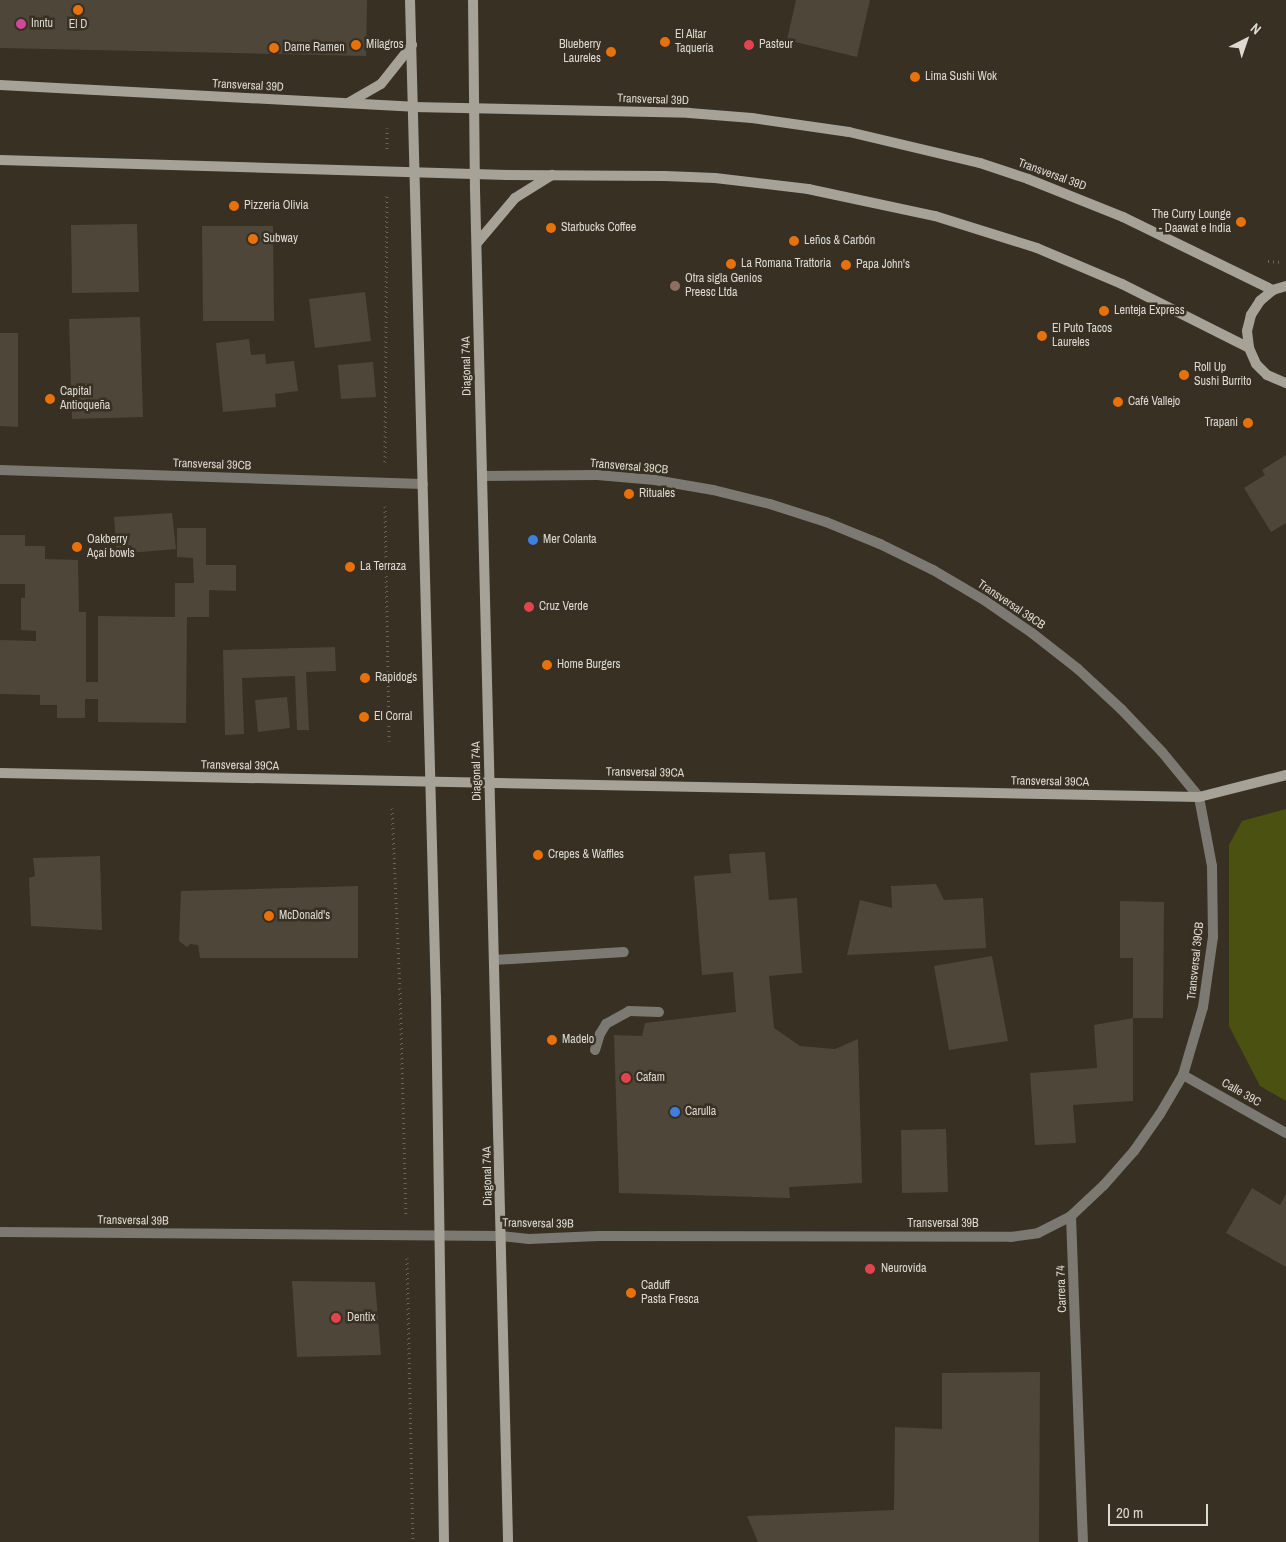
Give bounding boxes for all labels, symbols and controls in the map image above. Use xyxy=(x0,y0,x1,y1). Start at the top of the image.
marker: El D xyxy=(72,4,84,16)
north arrow xyxy=(1221,15,1271,65)
place label: Inntu xyxy=(31,17,53,31)
marker: Inntu xyxy=(15,18,27,30)
place label: El D xyxy=(69,18,87,32)
text: N xyxy=(1247,19,1265,38)
place label: El Altar Taquería xyxy=(675,28,713,56)
marker: El Altar Taquería xyxy=(659,36,671,48)
place label: Milagros xyxy=(366,38,404,52)
place label: Blueberry Laureles xyxy=(559,38,601,66)
place label: Pasteur xyxy=(759,38,793,52)
marker: Milagros xyxy=(350,39,362,51)
marker: Pasteur xyxy=(743,39,755,51)
place label: Dame Ramen xyxy=(284,41,345,55)
marker: Dame Ramen xyxy=(268,42,280,54)
marker: Blueberry Laureles xyxy=(605,46,617,58)
place label: Lima Sushi Wok xyxy=(925,70,997,84)
marker: Lima Sushi Wok xyxy=(909,71,921,83)
street label: Transversal 39D xyxy=(212,77,284,95)
street label: Transversal 39D xyxy=(617,92,689,108)
street label: Transversal 39D xyxy=(1016,156,1088,194)
place label: Pizzeria Olivia xyxy=(244,199,309,213)
marker: Pizzeria Olivia xyxy=(228,200,240,212)
place label: The Curry Lounge - Daawat e India xyxy=(1152,208,1231,236)
marker: The Curry Lounge - Daawat e India xyxy=(1235,216,1247,228)
place label: Starbucks Coffee xyxy=(561,221,636,235)
marker: Starbucks Coffee xyxy=(545,222,557,234)
place label: Subway xyxy=(263,232,298,246)
marker: Subway xyxy=(247,233,259,245)
place label: Leños & Carbón xyxy=(804,234,875,248)
marker: Leños & Carbón xyxy=(788,235,800,247)
place label: La Romana Trattoria xyxy=(741,257,831,271)
marker: La Romana Trattoria xyxy=(725,258,737,270)
place label: Papa John's xyxy=(856,258,910,272)
marker: Papa John's xyxy=(840,259,852,271)
place label: Otra sigla Genios Preesc Ltda xyxy=(685,272,762,300)
marker: Otra sigla Genios Preesc Ltda xyxy=(669,280,681,292)
place label: Lenteja Express xyxy=(1114,304,1185,318)
marker: Lenteja Express xyxy=(1098,305,1110,317)
place label: El Puto Tacos Laureles xyxy=(1052,322,1112,350)
marker: El Puto Tacos Laureles xyxy=(1036,330,1048,342)
street label: Diagonal 74A xyxy=(459,336,475,396)
place label: Roll Up Sushi Burrito xyxy=(1194,361,1251,389)
marker: Roll Up Sushi Burrito xyxy=(1178,369,1190,381)
place label: Capital Antioqueña xyxy=(60,385,110,413)
marker: Capital Antioqueña xyxy=(44,393,56,405)
place label: Café Vallejo xyxy=(1128,395,1180,409)
marker: Café Vallejo xyxy=(1112,396,1124,408)
place label: Trapani xyxy=(1204,416,1238,430)
marker: Trapani xyxy=(1242,417,1254,429)
street label: Transversal 39CB xyxy=(173,456,251,474)
street label: Transversal 39CB xyxy=(589,456,669,478)
place label: Rituales xyxy=(639,487,675,501)
marker: Rituales xyxy=(623,488,635,500)
place label: Oakberry Açaí bowls xyxy=(87,533,135,561)
place label: Mer Colanta xyxy=(543,533,597,547)
marker: Mer Colanta xyxy=(527,534,539,546)
marker: Oakberry Açaí bowls xyxy=(71,541,83,553)
place label: La Terraza xyxy=(360,560,406,574)
marker: La Terraza xyxy=(344,561,356,573)
street label: Transversal 39CB xyxy=(974,577,1048,633)
place label: Cruz Verde xyxy=(539,600,588,614)
marker: Cruz Verde xyxy=(523,601,535,613)
place label: Home Burgers xyxy=(557,658,620,672)
marker: Home Burgers xyxy=(541,659,553,671)
place label: Rapidogs xyxy=(375,671,417,685)
marker: Rapidogs xyxy=(359,672,371,684)
place label: El Corral xyxy=(374,710,412,724)
marker: El Corral xyxy=(358,711,370,723)
street label: Diagonal 74A xyxy=(469,741,485,801)
street label: Transversal 39CA xyxy=(201,758,279,774)
street label: Transversal 39CA xyxy=(606,765,684,781)
street label: Transversal 39CA xyxy=(1011,774,1089,790)
place label: Crepes & Waffles xyxy=(548,848,624,862)
marker: Crepes & Waffles xyxy=(532,849,544,861)
place label: McDonald's xyxy=(279,909,330,923)
marker: McDonald's xyxy=(263,910,275,922)
street label: Transversal 39CB xyxy=(1185,921,1207,1001)
place label: Madelo xyxy=(562,1033,594,1047)
marker: Madelo xyxy=(546,1034,558,1046)
place label: Cafam xyxy=(636,1071,665,1085)
marker: Cafam xyxy=(620,1072,632,1084)
street label: Calle 39C xyxy=(1219,1076,1263,1110)
place label: Carulla xyxy=(685,1105,716,1119)
marker: Carulla xyxy=(669,1106,681,1118)
street label: Diagonal 74A xyxy=(480,1146,496,1206)
street label: Transversal 39B xyxy=(97,1213,169,1229)
street label: Transversal 39B xyxy=(502,1216,574,1232)
street label: Transversal 39B xyxy=(907,1217,979,1231)
marker: Neurovida xyxy=(863,1262,877,1276)
place label: Neurovida xyxy=(881,1262,926,1276)
street label: Carrera 74 xyxy=(1054,1265,1070,1313)
place label: Caduff Pasta Fresca xyxy=(641,1279,699,1307)
marker: Caduff Pasta Fresca xyxy=(625,1287,637,1299)
marker: Dentix xyxy=(329,1311,343,1325)
place label: Dentix xyxy=(347,1311,375,1325)
scale bar xyxy=(1111,1494,1211,1526)
text: 20 m xyxy=(1116,1502,1143,1523)

